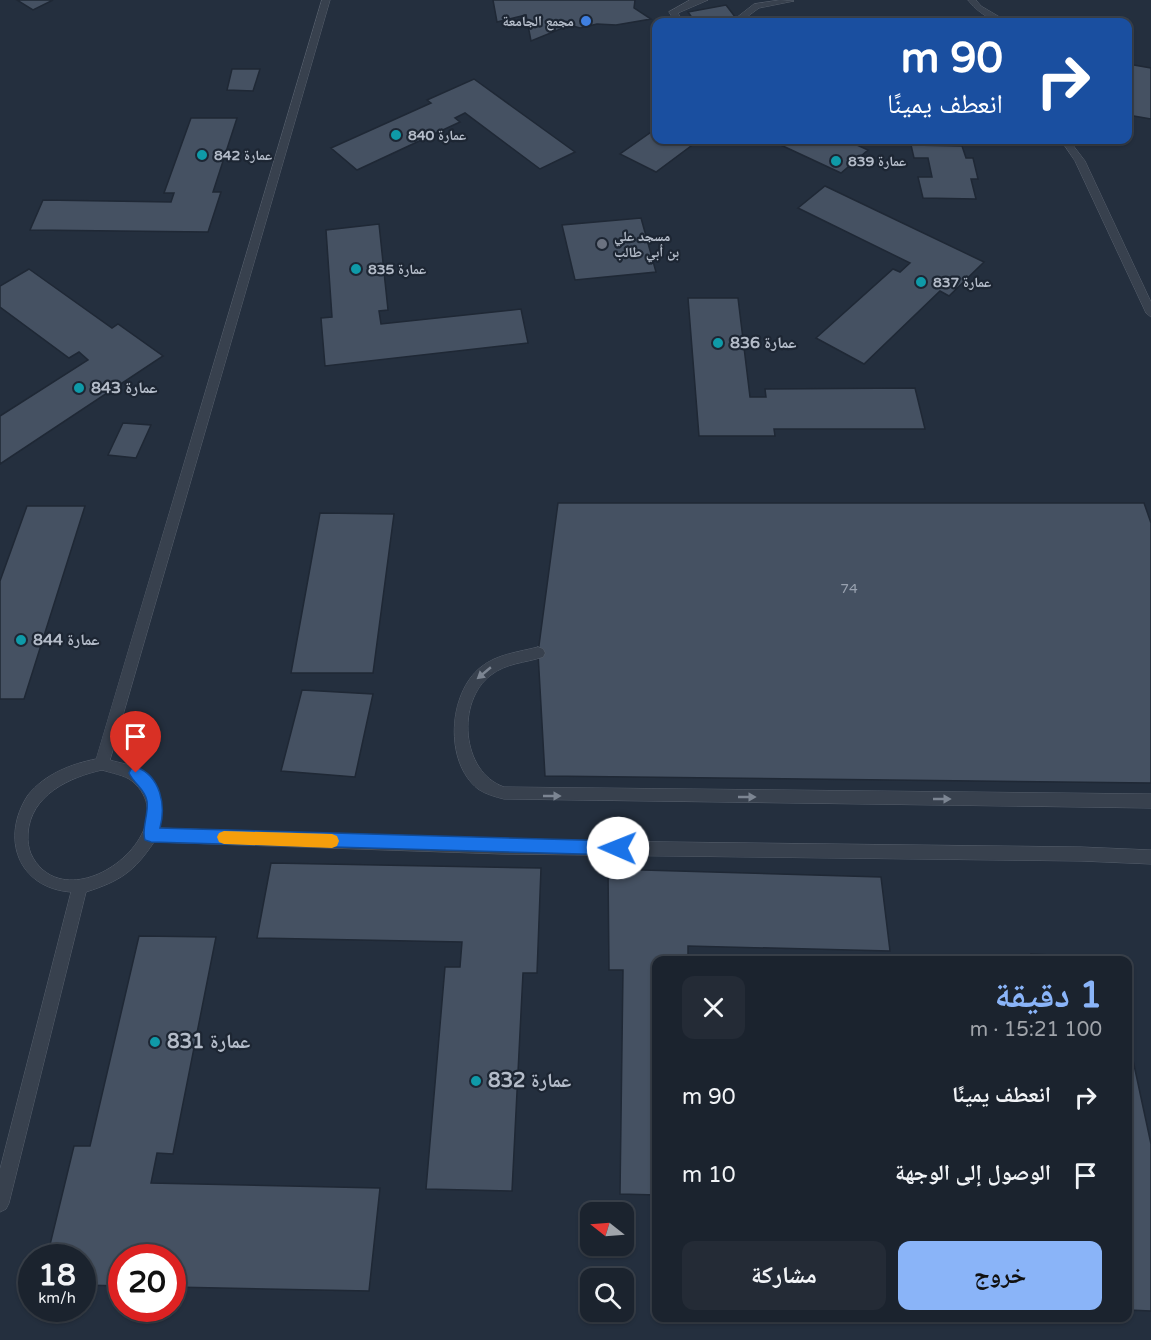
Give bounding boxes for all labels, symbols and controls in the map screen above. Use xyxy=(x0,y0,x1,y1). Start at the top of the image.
place label: مجمع الجامعة xyxy=(502,13,574,31)
marker: مجمع الجامعة xyxy=(579,14,593,28)
text: 90 m xyxy=(901,33,1003,84)
icon: right xyxy=(1024,42,1102,120)
text: انعطف يمينًا xyxy=(887,88,1003,121)
place label: عمارة 840 xyxy=(408,127,466,144)
marker: عمارة 840 xyxy=(389,128,403,142)
place label: عمارة 842 xyxy=(214,147,272,164)
marker: عمارة 842 xyxy=(195,148,209,162)
place label: عمارة 839 xyxy=(848,153,906,170)
marker: عمارة 839 xyxy=(829,154,843,168)
place label: مسجد علي بن أبي طالب xyxy=(614,228,679,263)
marker: مسجد علي بن أبي طالب xyxy=(595,237,609,251)
place label: عمارة 835 xyxy=(368,261,426,278)
marker: عمارة 835 xyxy=(349,262,363,276)
place label: عمارة 837 xyxy=(933,274,991,291)
marker: عمارة 837 xyxy=(914,275,928,289)
place label: عمارة 836 xyxy=(730,333,797,353)
marker: عمارة 836 xyxy=(711,336,725,350)
place label: عمارة 843 xyxy=(91,378,158,398)
marker: عمارة 843 xyxy=(72,381,86,395)
house number: 74 xyxy=(840,580,858,597)
place label: عمارة 844 xyxy=(33,630,100,650)
marker: عمارة 844 xyxy=(14,633,28,647)
one-way arrow xyxy=(477,666,492,679)
pin xyxy=(110,711,161,773)
icon: arrive xyxy=(119,720,152,753)
one-way arrow xyxy=(542,791,561,800)
one-way arrow xyxy=(737,792,756,802)
one-way arrow xyxy=(932,794,951,804)
position arrow xyxy=(586,816,650,880)
text: 1 دقيقة xyxy=(994,974,1102,1017)
button: close xyxy=(682,976,745,1039)
text: 100 m · 15:21 xyxy=(970,1018,1102,1042)
place label: عمارة 831 xyxy=(167,1030,250,1054)
marker: عمارة 831 xyxy=(148,1035,162,1049)
place label: عمارة 832 xyxy=(488,1069,571,1093)
marker: عمارة 832 xyxy=(469,1074,483,1088)
icon: right xyxy=(1069,1081,1102,1114)
text: انعطف يمينًا xyxy=(952,1082,1051,1108)
text: 90 m xyxy=(682,1084,736,1110)
icon: arrive xyxy=(1069,1159,1102,1192)
text: الوصول إلى الوجهة xyxy=(895,1160,1051,1186)
text: 10 m xyxy=(682,1162,736,1188)
north arrow xyxy=(580,1202,634,1256)
map controls xyxy=(580,1202,634,1322)
button: مشاركة xyxy=(682,1241,886,1310)
button: خروج xyxy=(898,1241,1102,1310)
speed limit sign: 20 xyxy=(108,1244,186,1322)
text: 18 xyxy=(38,1257,76,1294)
button: search xyxy=(580,1268,634,1322)
text: km/h xyxy=(38,1289,76,1307)

